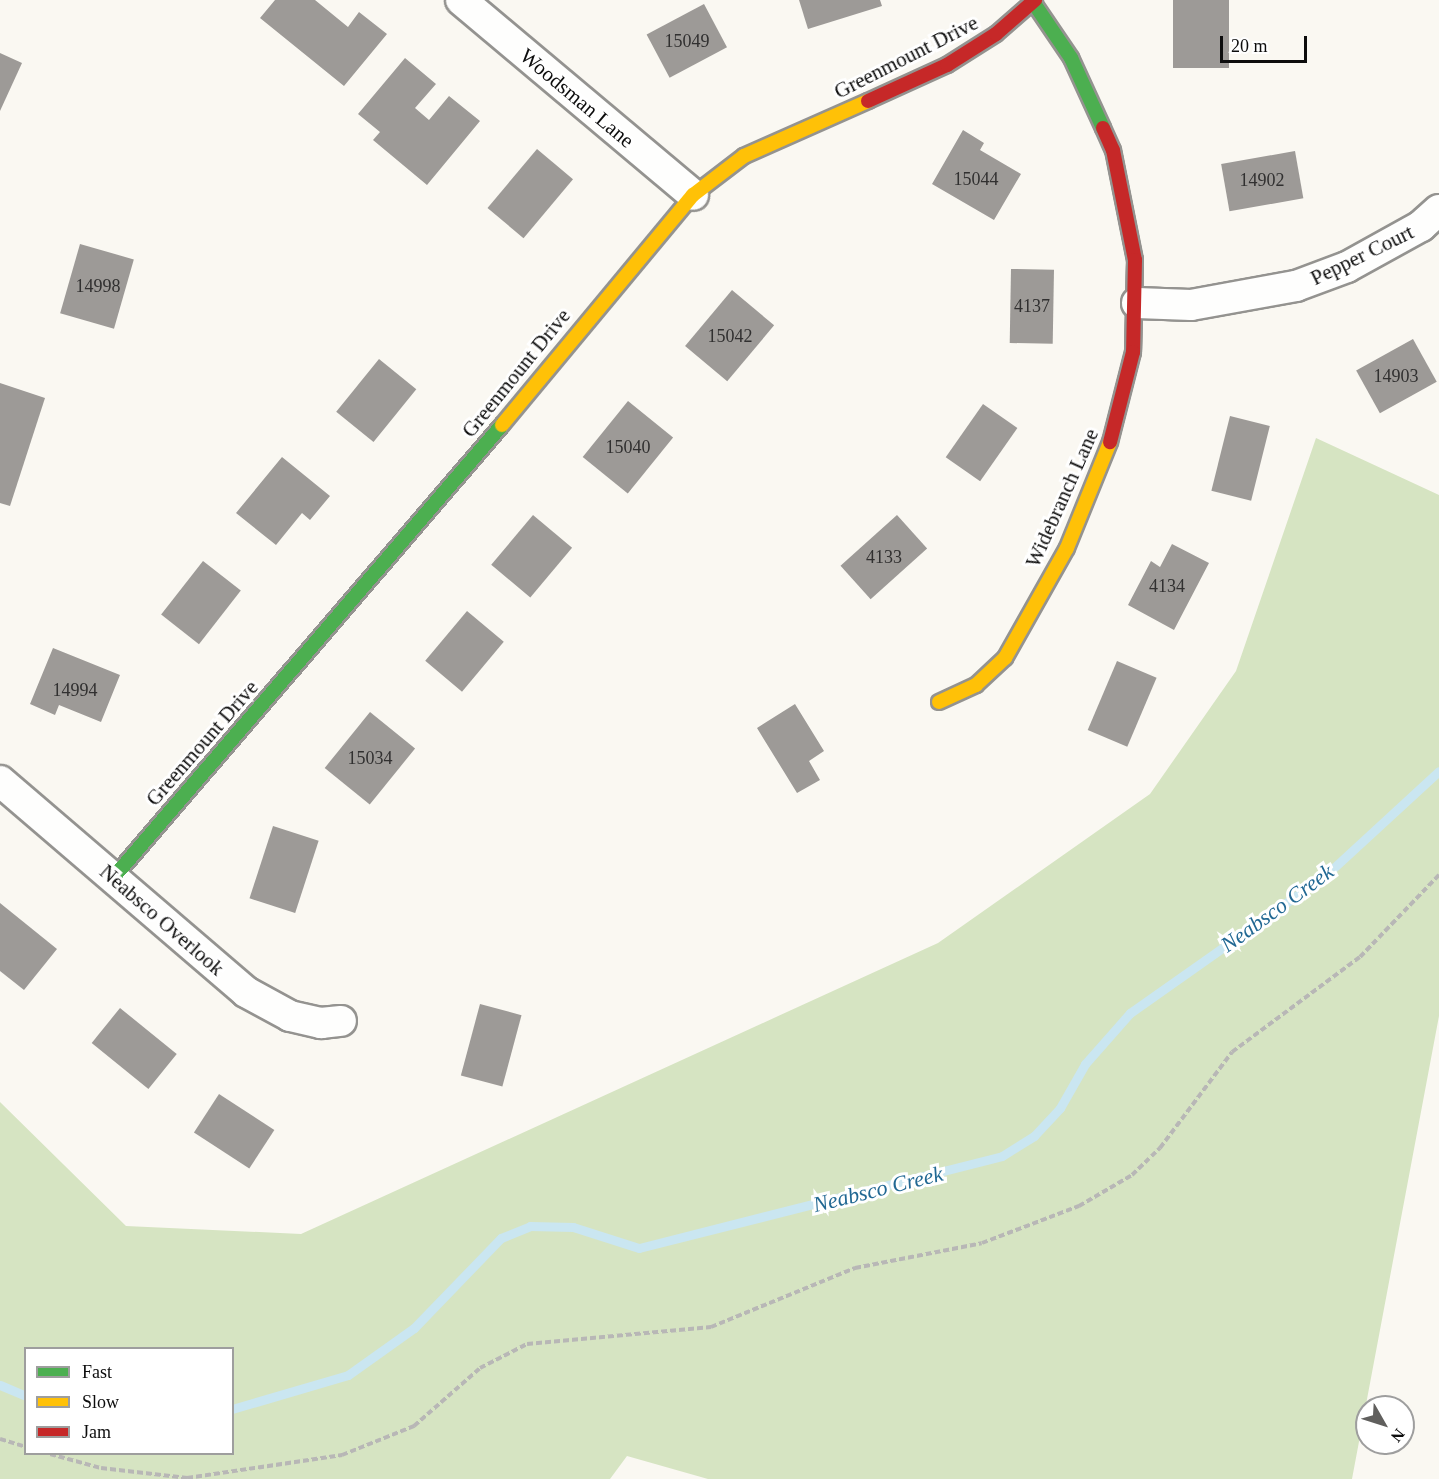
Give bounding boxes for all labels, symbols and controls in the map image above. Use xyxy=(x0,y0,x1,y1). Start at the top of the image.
street label: Greenmount Drive xyxy=(830,10,982,104)
scale bar xyxy=(1223,24,1310,62)
house number: 15049 xyxy=(664,30,710,52)
text: 20 m xyxy=(1231,36,1268,56)
street label: Woodsman Lane xyxy=(515,43,639,153)
house number: 15044 xyxy=(954,168,998,190)
house number: 14902 xyxy=(1240,169,1284,191)
street label: Pepper Court xyxy=(1306,219,1418,291)
house number: 14998 xyxy=(76,275,120,297)
house number: 4137 xyxy=(1014,295,1050,317)
street label: Greenmount Drive xyxy=(456,304,576,442)
house number: 15042 xyxy=(708,325,752,347)
house number: 14903 xyxy=(1374,365,1418,387)
street label: Widebranch Lane xyxy=(1020,425,1104,571)
house number: 15040 xyxy=(606,436,650,458)
house number: 4133 xyxy=(866,546,902,568)
house number: 4134 xyxy=(1149,575,1185,597)
street label: Greenmount Drive xyxy=(141,675,263,811)
house number: 14994 xyxy=(52,679,98,701)
house number: 15034 xyxy=(348,747,392,769)
water label: Neabsco Creek xyxy=(1215,858,1339,958)
street label: Neabsco Overlook xyxy=(95,859,229,981)
water label: Neabsco Creek xyxy=(810,1160,946,1218)
legend xyxy=(24,1347,234,1455)
text: Fast xyxy=(82,1362,112,1382)
text: Slow xyxy=(82,1392,119,1412)
north arrow xyxy=(1355,1395,1415,1455)
text: Jam xyxy=(82,1422,111,1442)
text: N xyxy=(1388,1426,1408,1445)

